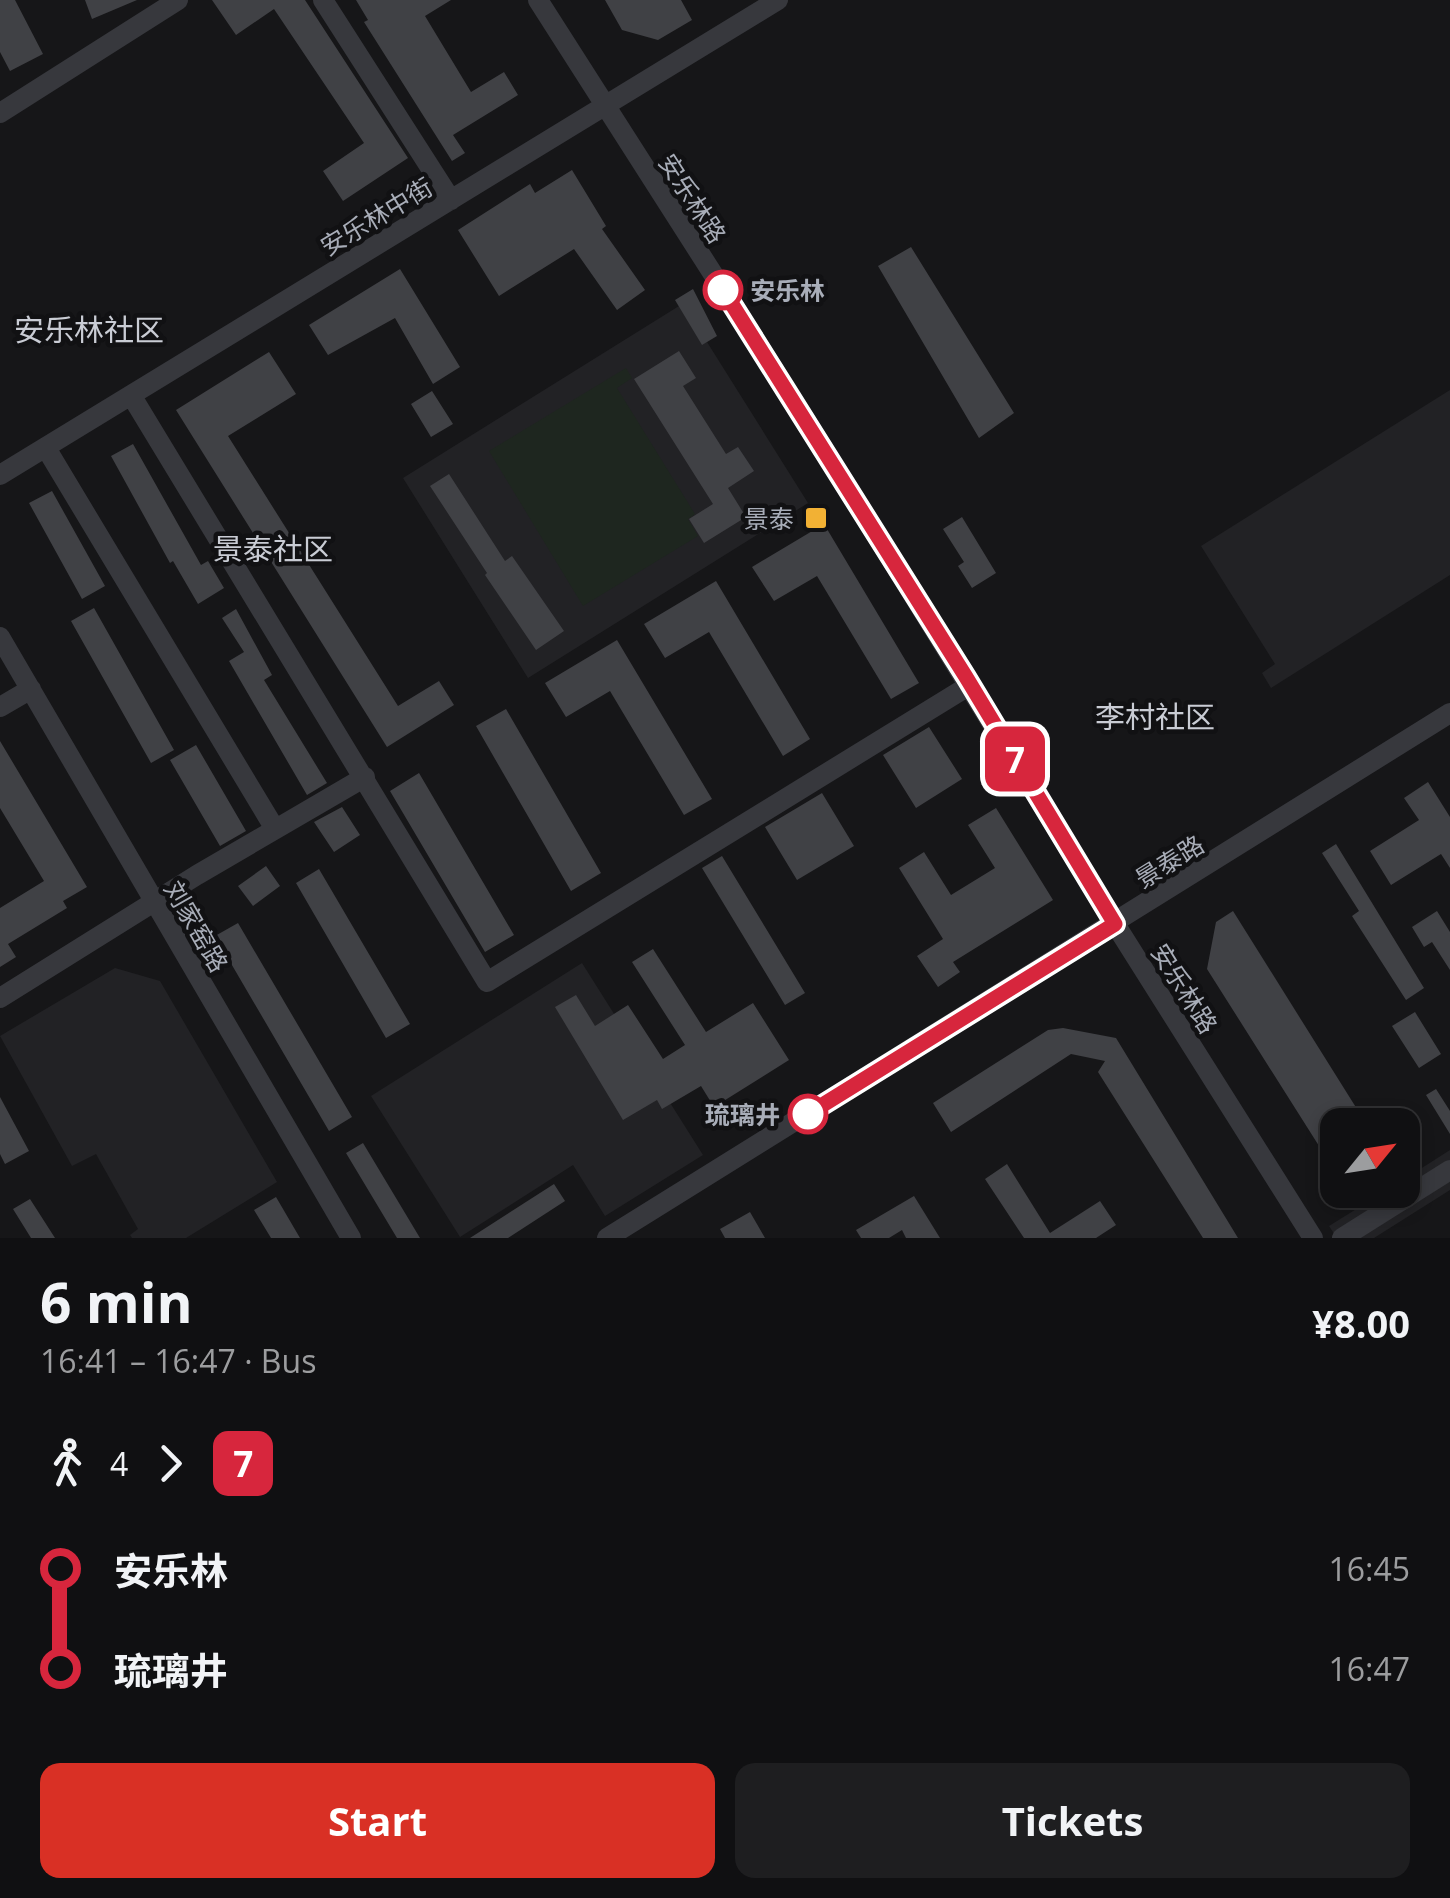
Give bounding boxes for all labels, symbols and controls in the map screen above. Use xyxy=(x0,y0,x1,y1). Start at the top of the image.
street label: 安乐林路 xyxy=(652,147,734,249)
street label: 安乐林中街 xyxy=(314,169,438,263)
marker: 安乐林 xyxy=(704,271,742,309)
place label: 安乐林 xyxy=(750,273,825,307)
district label: 安乐林社区 xyxy=(14,309,164,350)
place label: 景泰 xyxy=(744,501,794,535)
marker: 景泰 xyxy=(803,505,829,531)
district label: 景泰社区 xyxy=(213,528,333,569)
district label: 李村社区 xyxy=(1095,696,1215,737)
line badge: 7 xyxy=(982,726,1048,792)
text: 7 xyxy=(1005,736,1025,783)
street label: 景泰路 xyxy=(1128,827,1210,895)
street label: 刘家窑路 xyxy=(157,874,237,978)
street label: 安乐林路 xyxy=(1144,937,1226,1039)
marker: 琉璃井 xyxy=(789,1095,827,1133)
place label: 琉璃井 xyxy=(705,1097,780,1131)
north arrow xyxy=(1320,1108,1420,1208)
map controls xyxy=(1320,1108,1420,1208)
text: 6 min xyxy=(40,1264,193,1339)
text: ¥8.00 xyxy=(1312,1297,1410,1349)
text: 16:41 – 16:47 · Bus xyxy=(40,1339,316,1382)
icon: walk xyxy=(40,1436,95,1491)
icon: forward xyxy=(143,1436,198,1491)
text: 7 xyxy=(233,1440,253,1487)
text: 4 xyxy=(110,1442,128,1485)
text: 安乐林 xyxy=(114,1544,228,1596)
text: 16:45 xyxy=(1328,1547,1410,1590)
text: 琉璃井 xyxy=(114,1644,228,1696)
text: 16:47 xyxy=(1328,1647,1410,1690)
button: Start xyxy=(40,1763,715,1878)
button: Tickets xyxy=(735,1763,1410,1878)

